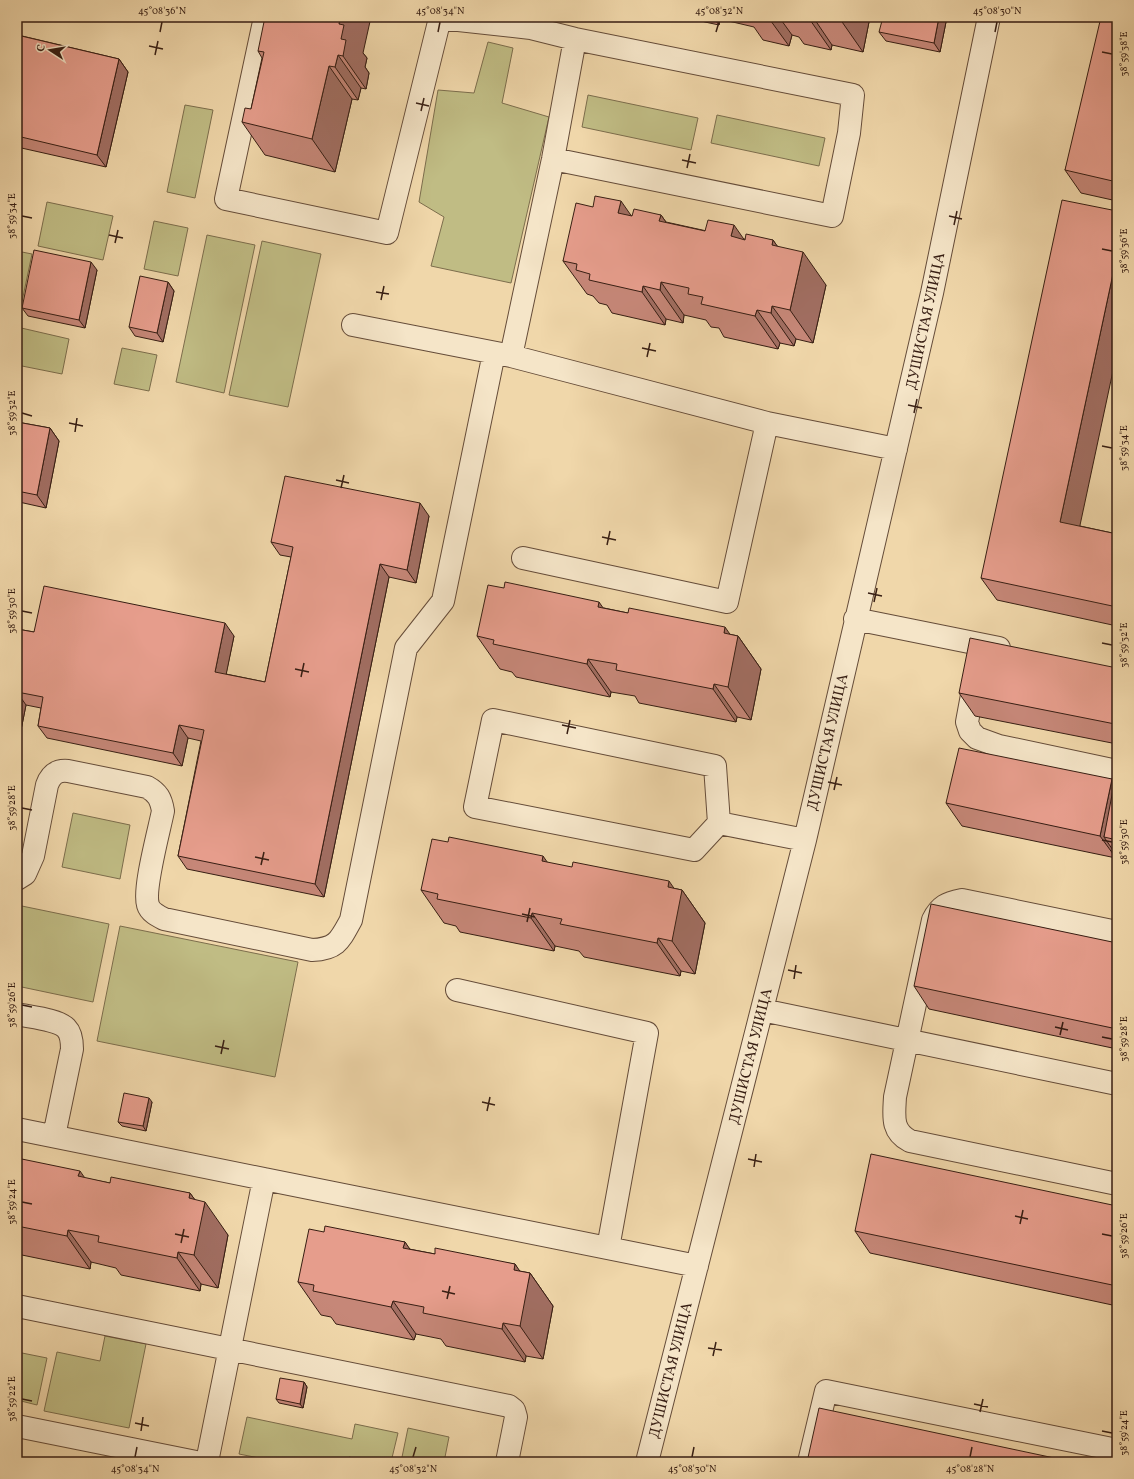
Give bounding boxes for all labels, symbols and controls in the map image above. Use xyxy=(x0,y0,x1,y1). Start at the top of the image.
text: 45°08'36"N xyxy=(138,4,187,18)
text: 45°08'34"N xyxy=(416,4,465,18)
text: 45°08'32"N xyxy=(695,4,744,18)
text: 45°08'30"N xyxy=(973,4,1022,18)
north arrow xyxy=(30,30,70,70)
text: 38°59'38"E xyxy=(1117,31,1131,77)
text: С xyxy=(34,43,50,53)
text: 38°59'34"E xyxy=(5,193,19,239)
text: 38°59'36"E xyxy=(1117,228,1131,274)
street label: ДУШИСТАЯ УЛИЦА xyxy=(902,250,951,392)
text: 38°59'32"E xyxy=(5,390,19,436)
text: 38°59'34"E xyxy=(1117,425,1131,471)
text: 38°59'30"E xyxy=(5,588,19,634)
text: 38°59'32"E xyxy=(1117,622,1131,668)
street label: ДУШИСТАЯ УЛИЦА xyxy=(803,671,855,813)
text: 38°59'28"E xyxy=(5,785,19,831)
text: 38°59'30"E xyxy=(1117,819,1131,865)
text: 38°59'26"E xyxy=(5,982,19,1028)
street label: ДУШИСТАЯ УЛИЦА xyxy=(724,986,779,1127)
text: 38°59'28"E xyxy=(1117,1016,1131,1062)
text: 38°59'24"E xyxy=(5,1179,19,1225)
text: 38°59'26"E xyxy=(1117,1213,1131,1259)
street label: ДУШИСТАЯ УЛИЦА xyxy=(644,1300,699,1441)
text: 38°59'22"E xyxy=(5,1376,19,1422)
text: 38°59'24"E xyxy=(1117,1410,1131,1456)
text: 45°08'34"N xyxy=(111,1462,160,1476)
text: 45°08'32"N xyxy=(389,1462,438,1476)
text: 45°08'30"N xyxy=(668,1462,717,1476)
text: 45°08'28"N xyxy=(946,1462,995,1476)

